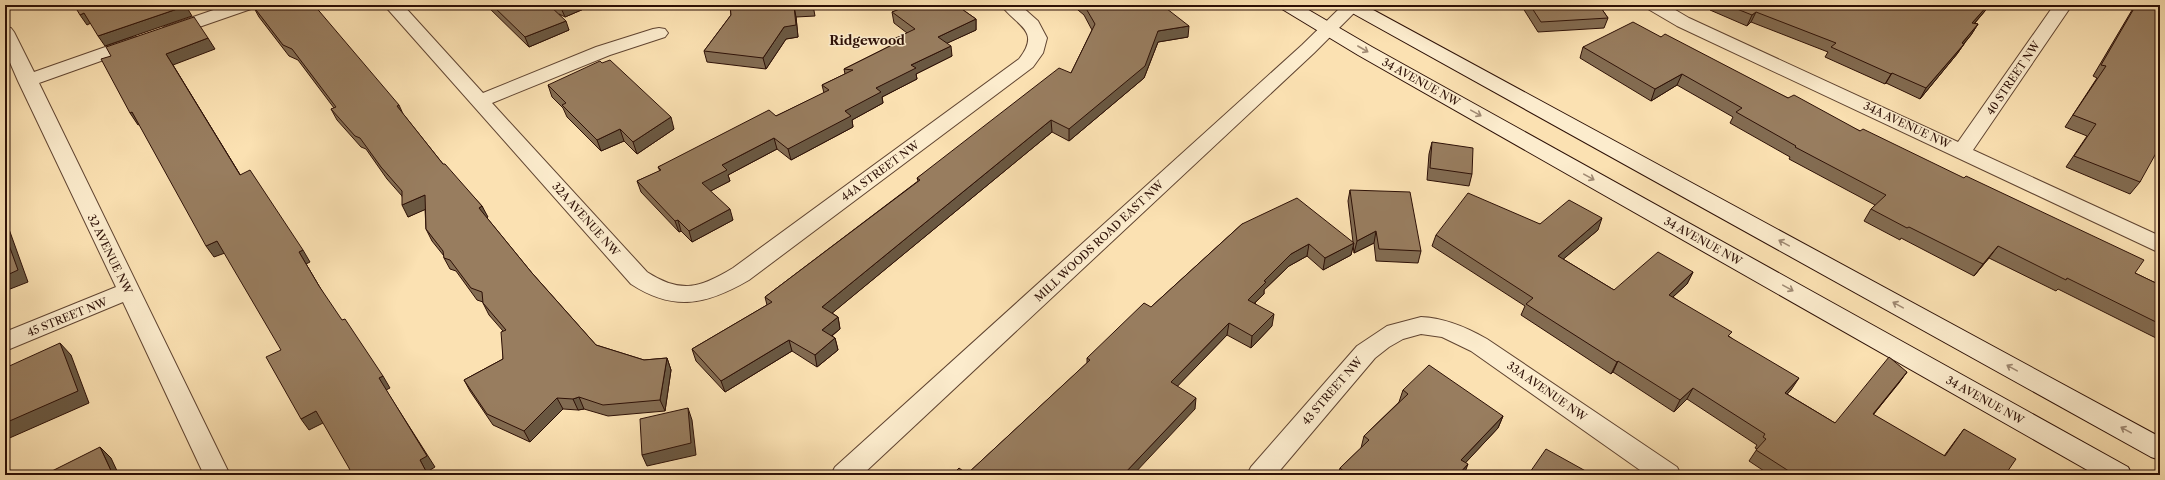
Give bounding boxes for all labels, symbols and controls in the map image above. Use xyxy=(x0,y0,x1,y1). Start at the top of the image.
district label: Ridgewood xyxy=(829,32,905,48)
street label: 40 STREET NW xyxy=(1983,38,2043,118)
one-way arrow xyxy=(1356,46,1368,54)
street label: 34 AVENUE NW xyxy=(1380,55,1463,110)
street label: 34A AVENUE NW xyxy=(1861,99,1954,152)
one-way arrow xyxy=(1470,109,1482,117)
street label: 44A STREET NW xyxy=(838,137,923,204)
one-way arrow xyxy=(1583,173,1595,181)
street label: MILL WOODS ROAD EAST NW xyxy=(1032,177,1167,305)
street label: 32A AVENUE NW xyxy=(549,179,623,260)
street label: 32 AVENUE NW xyxy=(85,212,136,297)
street label: 34 AVENUE NW xyxy=(1662,214,1745,269)
one-way arrow xyxy=(1778,238,1790,246)
one-way arrow xyxy=(1782,285,1794,293)
street label: 45 STREET NW xyxy=(25,294,110,339)
one-way arrow xyxy=(1892,301,1904,309)
street label: 43 STREET NW xyxy=(1299,353,1366,428)
street label: 33A AVENUE NW xyxy=(1504,358,1590,424)
one-way arrow xyxy=(2006,363,2018,371)
street label: 34 AVENUE NW xyxy=(1944,373,2027,428)
one-way arrow xyxy=(2120,426,2132,433)

